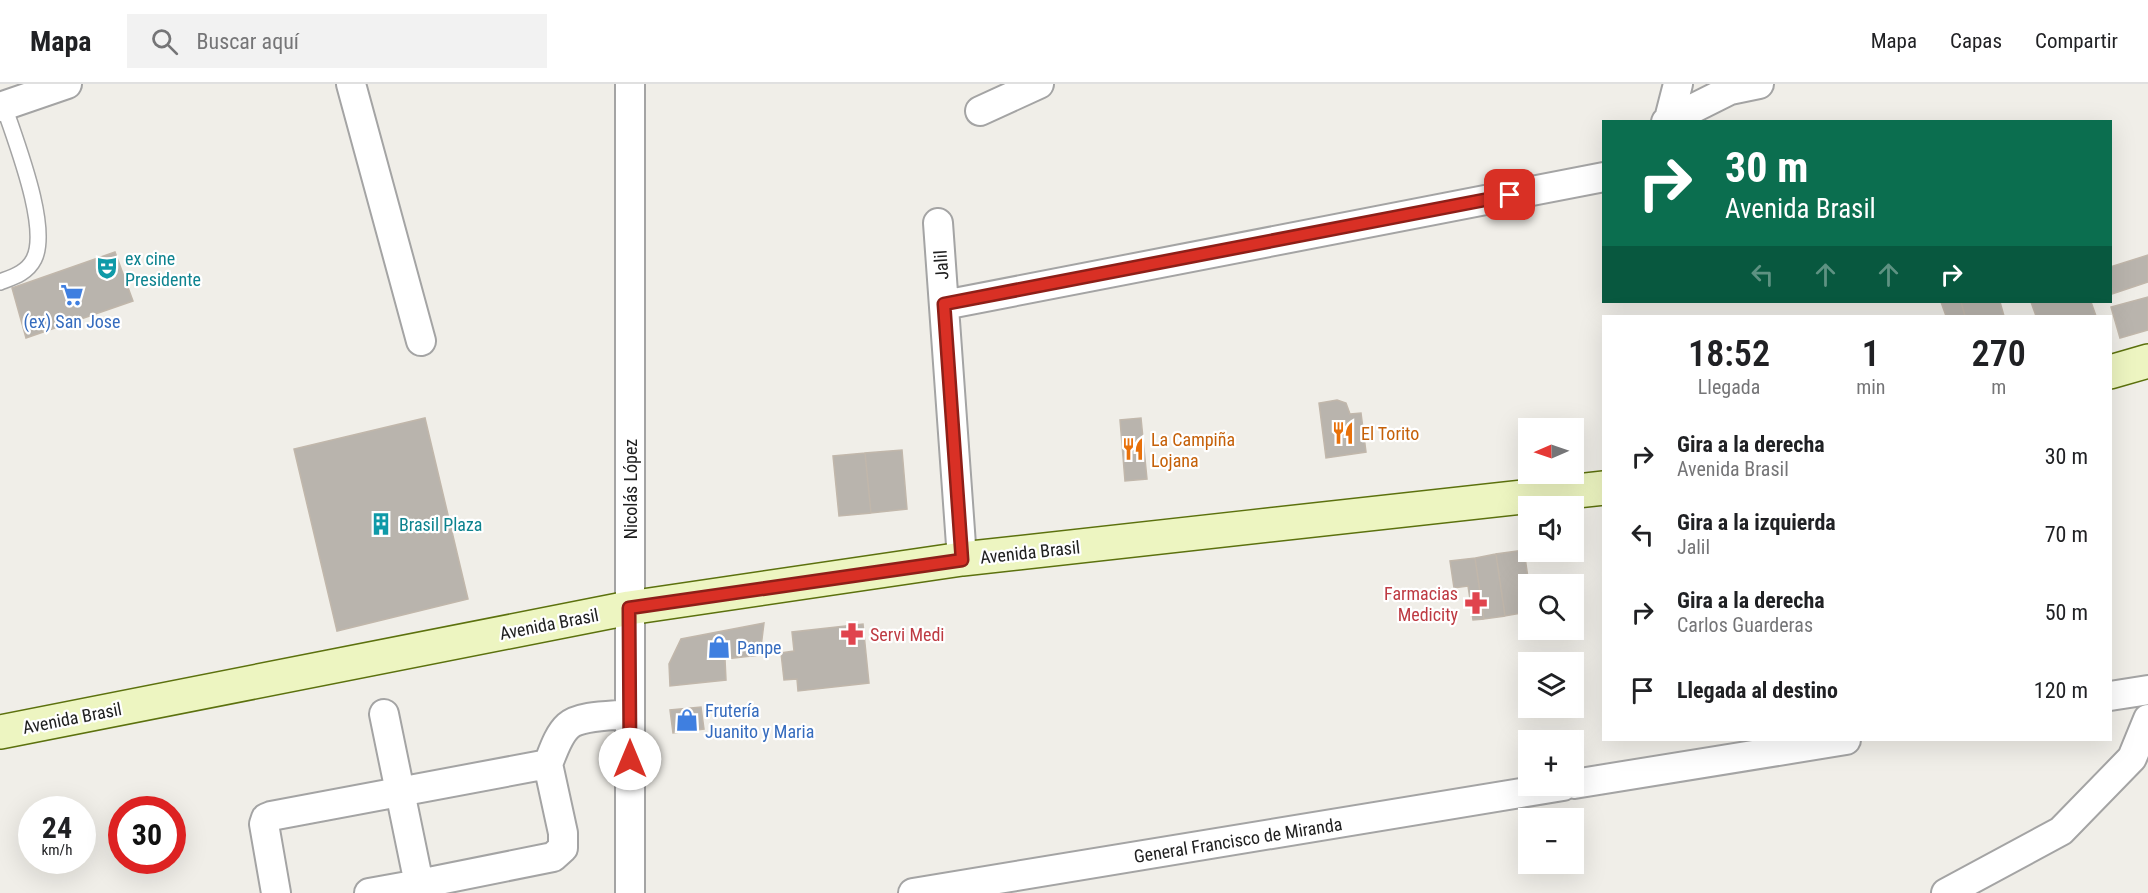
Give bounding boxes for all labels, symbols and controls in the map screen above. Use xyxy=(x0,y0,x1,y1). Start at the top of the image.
search box xyxy=(127,14,547,68)
text: Mapa xyxy=(30,25,91,58)
icon: search xyxy=(148,25,181,58)
text: Buscar aquí xyxy=(196,29,299,54)
text: Mapa xyxy=(1871,29,1917,53)
text: Capas xyxy=(1950,29,2002,53)
text: Compartir xyxy=(2035,29,2118,53)
text: 30 m xyxy=(1725,143,1808,192)
icon: right xyxy=(1626,144,1704,222)
pin xyxy=(1484,169,1535,220)
icon: arrive xyxy=(1493,178,1526,211)
text: Avenida Brasil xyxy=(1725,193,1876,225)
place label: ex cine Presidente xyxy=(125,248,201,290)
street label: Jalil xyxy=(929,249,953,281)
theatre icon: ex cine Presidente xyxy=(94,255,120,281)
icon: left xyxy=(1746,258,1779,291)
icon: ahead xyxy=(1809,258,1842,291)
icon: ahead xyxy=(1872,258,1905,291)
icon: right xyxy=(1935,258,1968,291)
supermarket icon: (ex) San Jose xyxy=(59,282,85,308)
place label: (ex) San Jose xyxy=(23,311,121,333)
text: 18:52 xyxy=(1688,333,1770,375)
text: 1 xyxy=(1862,333,1880,375)
text: 270 xyxy=(1972,333,2026,375)
text: Llegada xyxy=(1698,375,1760,399)
text: min xyxy=(1856,375,1885,399)
text: m xyxy=(1991,375,2006,399)
north arrow xyxy=(1518,418,1584,484)
map controls xyxy=(1518,418,1584,874)
restaurant icon: El Torito xyxy=(1330,420,1356,446)
place label: El Torito xyxy=(1361,423,1419,444)
place label: La Campiña Lojana xyxy=(1151,429,1235,471)
text: Gira a la derecha xyxy=(1677,432,1825,457)
restaurant icon: La Campiña Lojana xyxy=(1120,436,1146,462)
street label: Nicolás López xyxy=(620,439,641,539)
icon: right xyxy=(1626,440,1659,473)
text: 30 m xyxy=(2045,444,2088,469)
text: Avenida Brasil xyxy=(1677,457,1789,481)
button: sound xyxy=(1518,496,1584,562)
text: Gira a la izquierda xyxy=(1677,510,1836,535)
building icon: Brasil Plaza xyxy=(368,511,394,537)
place label: Brasil Plaza xyxy=(399,514,482,535)
icon: left xyxy=(1626,518,1659,551)
text: 70 m xyxy=(2045,522,2088,547)
text: Jalil xyxy=(1677,535,1710,559)
street label: Avenida Brasil xyxy=(979,536,1081,568)
button: search xyxy=(1518,574,1584,640)
place label: Farmacias Medicity xyxy=(1384,583,1458,625)
text: Gira a la derecha xyxy=(1677,588,1825,613)
pharmacy icon: Farmacias Medicity xyxy=(1463,590,1489,616)
icon: right xyxy=(1626,596,1659,629)
text: 50 m xyxy=(2045,600,2088,625)
street label: Avenida Brasil xyxy=(498,604,600,644)
text: Carlos Guarderas xyxy=(1677,613,1813,637)
pharmacy icon: Servi Medi xyxy=(839,621,865,647)
place label: Servi Medi xyxy=(870,624,944,645)
shop icon: Panpe xyxy=(706,634,732,660)
place label: Panpe xyxy=(737,637,782,658)
button: layers xyxy=(1518,652,1584,718)
icon: arrive xyxy=(1626,674,1659,707)
text: Llegada al destino xyxy=(1677,678,1838,703)
text: 120 m xyxy=(2034,678,2088,703)
street label: Avenida Brasil xyxy=(21,698,123,738)
place label: Frutería Juanito y Maria xyxy=(705,700,814,742)
shop icon: Frutería Juanito y Maria xyxy=(674,707,700,733)
position arrow xyxy=(598,727,662,791)
button: + xyxy=(1518,730,1584,796)
speed limit sign: 30 xyxy=(108,796,186,874)
button: − xyxy=(1518,808,1584,874)
text: 24 xyxy=(42,810,72,845)
street label: General Francisco de Miranda xyxy=(1132,813,1344,867)
text: km/h xyxy=(42,841,72,859)

